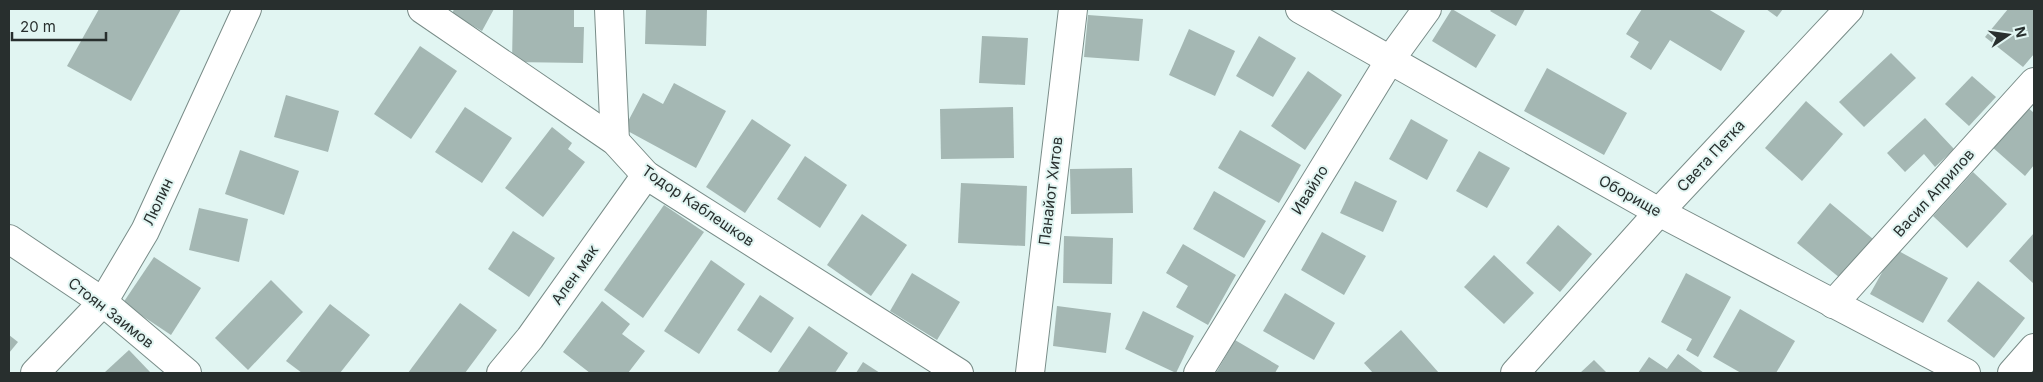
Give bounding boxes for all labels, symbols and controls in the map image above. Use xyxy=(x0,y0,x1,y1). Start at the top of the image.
scale bar xyxy=(12,10,106,42)
north arrow xyxy=(1983,10,2033,60)
text: 20 m xyxy=(20,17,56,36)
text: N xyxy=(2012,25,2031,39)
street label: Света Петка xyxy=(1672,116,1749,196)
street label: Панайот Хитов xyxy=(1034,136,1067,246)
street label: Васил Априлов xyxy=(1889,145,1978,241)
street label: Тодор Каблешков xyxy=(638,161,758,250)
street label: Ивайло xyxy=(1287,162,1332,218)
street label: Оборище xyxy=(1596,171,1665,220)
street label: Люлин xyxy=(138,175,177,229)
street label: Ален мак xyxy=(547,241,602,308)
street label: Стоян Заимов xyxy=(65,273,158,352)

